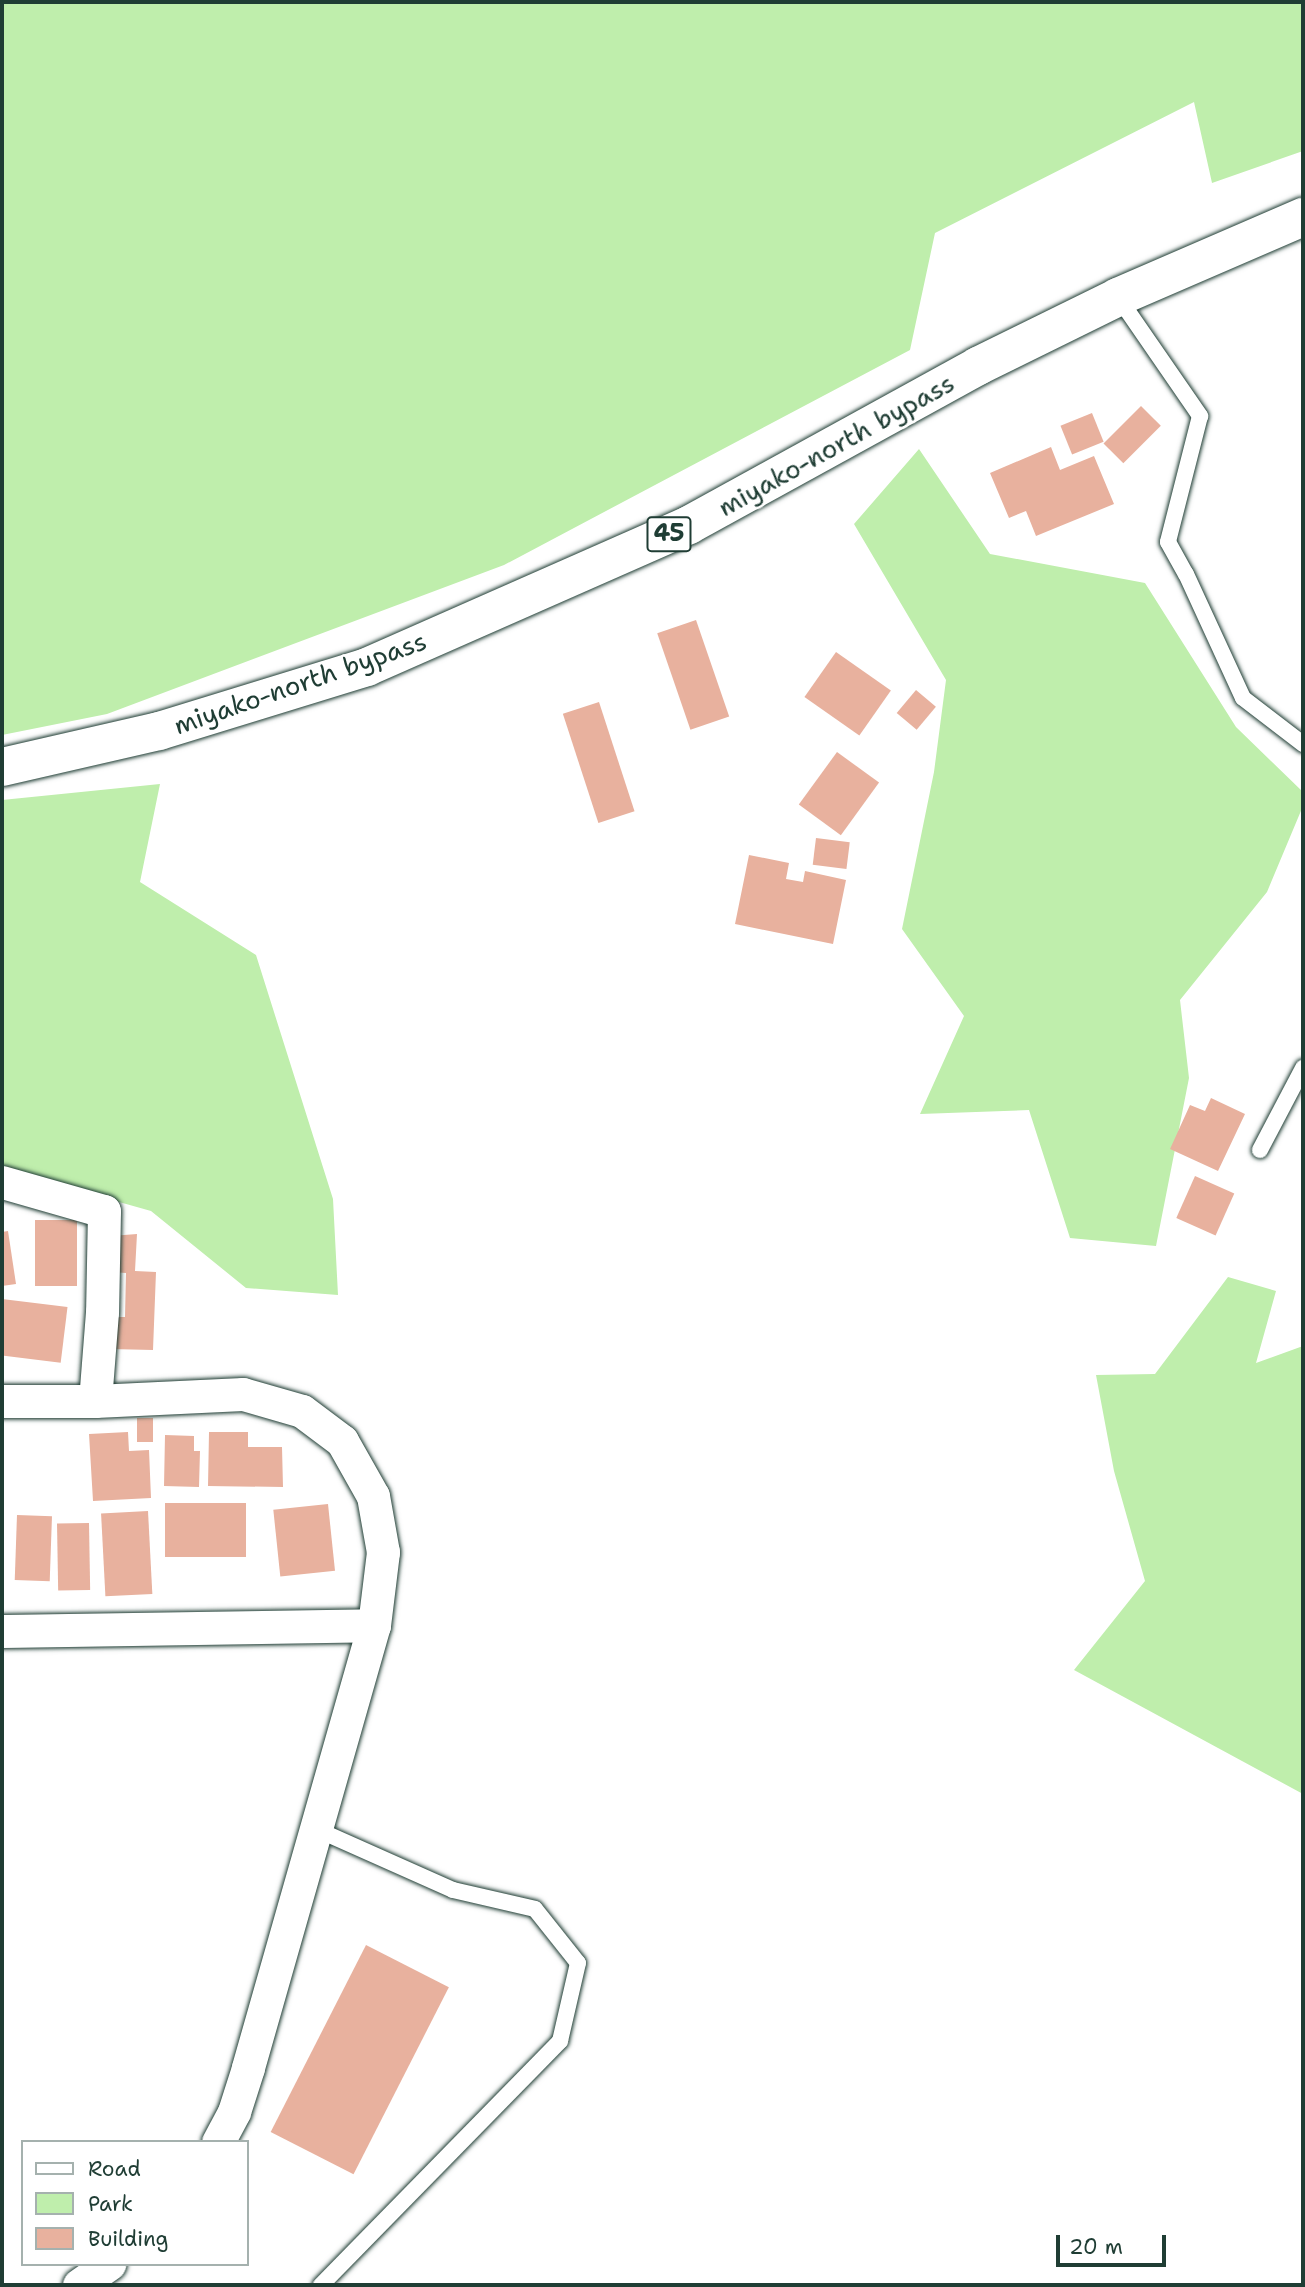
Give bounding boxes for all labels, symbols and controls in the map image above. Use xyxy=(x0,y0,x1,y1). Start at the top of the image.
street label: miyako-north bypass xyxy=(712,367,960,523)
road number: 45 xyxy=(646,514,692,554)
street label: miyako-north bypass xyxy=(169,625,431,741)
legend xyxy=(21,2140,248,2266)
text: Road xyxy=(88,2155,141,2183)
text: Park xyxy=(88,2190,133,2218)
scale bar xyxy=(1060,2220,1170,2264)
text: Building xyxy=(88,2225,168,2253)
text: 20 m xyxy=(1069,2233,1123,2261)

